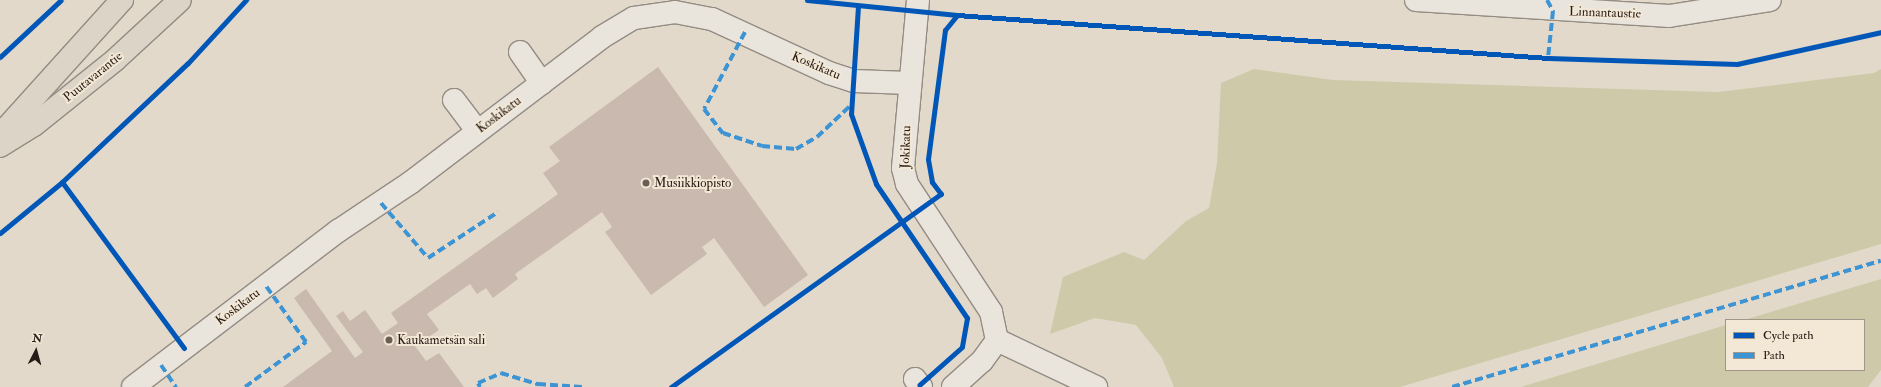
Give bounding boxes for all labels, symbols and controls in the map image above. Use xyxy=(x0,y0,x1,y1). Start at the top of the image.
street label: Linnantaustie xyxy=(1569,4,1641,22)
street label: Puutavarantie xyxy=(60,49,126,105)
street label: Koskikatu xyxy=(789,49,843,83)
street label: Koskikatu xyxy=(474,93,524,137)
street label: Jokikatu xyxy=(897,125,915,169)
place label: Musiikkiopisto xyxy=(654,175,731,191)
marker: Musiikkiopisto xyxy=(641,178,651,188)
street label: Koskikatu xyxy=(213,285,263,329)
legend xyxy=(1725,319,1865,371)
text: Cycle path xyxy=(1763,328,1813,343)
north arrow xyxy=(16,331,56,371)
text: N xyxy=(32,332,43,346)
place label: Kaukametsän sali xyxy=(397,332,485,348)
marker: Kaukametsän sali xyxy=(384,335,394,345)
text: Path xyxy=(1763,348,1785,363)

